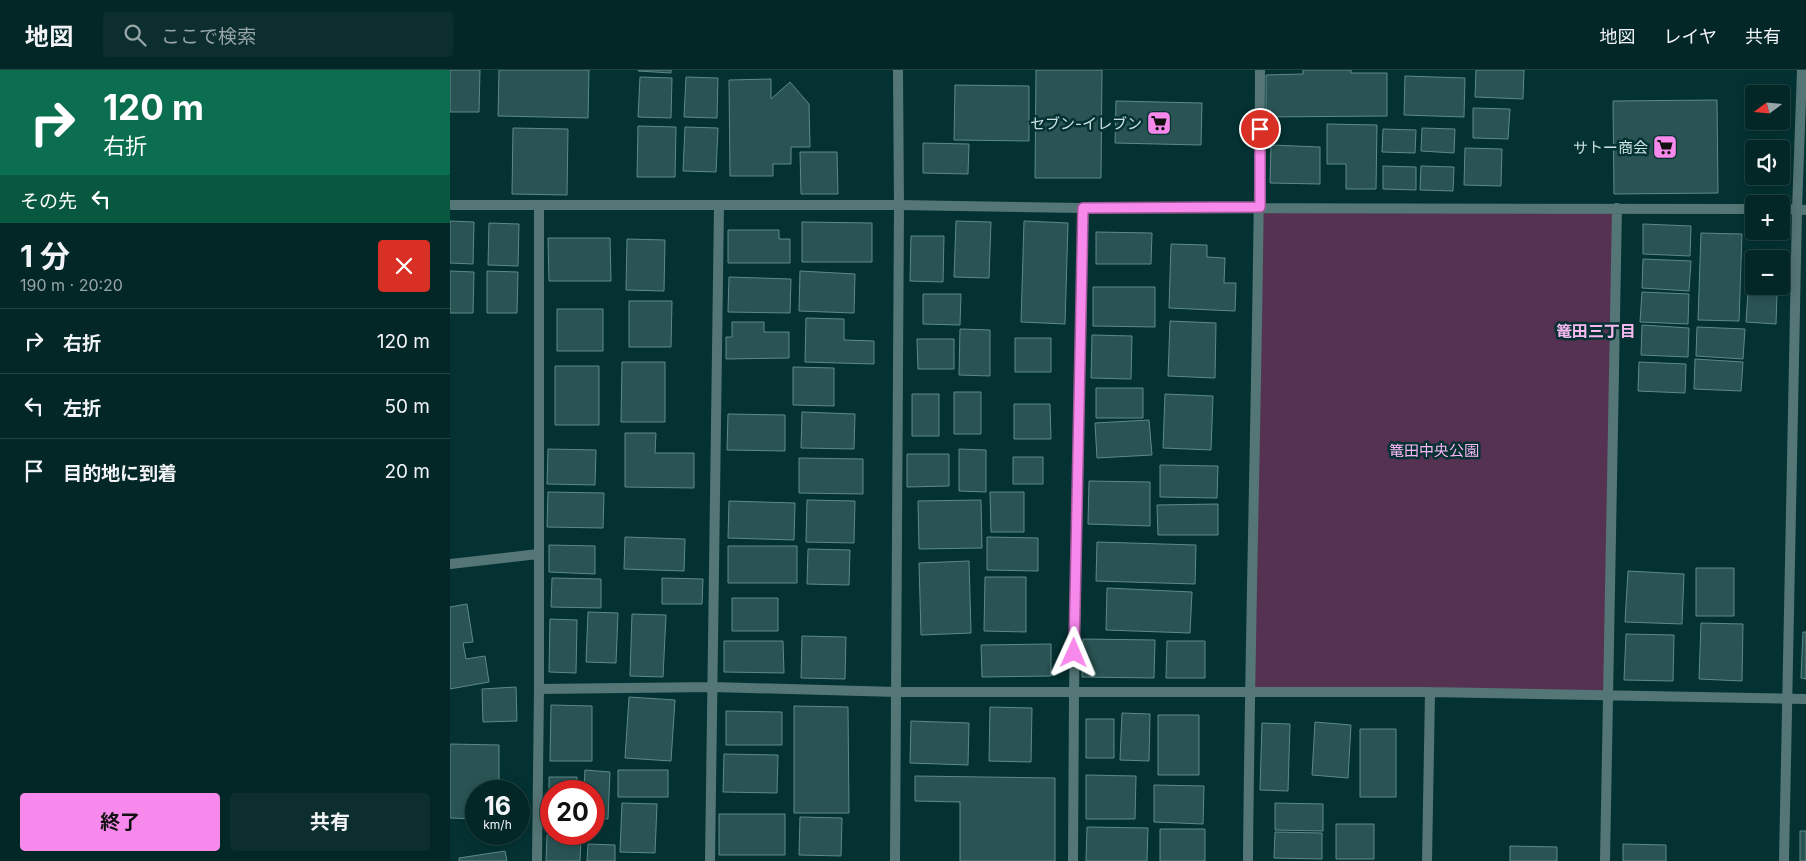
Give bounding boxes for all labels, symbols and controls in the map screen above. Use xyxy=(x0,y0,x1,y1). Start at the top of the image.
search box xyxy=(103,12,453,57)
icon: search xyxy=(121,21,149,49)
text: 地図 xyxy=(25,22,73,51)
text: ここで検索 xyxy=(161,25,256,48)
text: 地図 xyxy=(1600,26,1636,47)
text: レイヤ xyxy=(1664,26,1717,47)
text: 共有 xyxy=(1745,26,1781,47)
north arrow xyxy=(1745,85,1790,130)
map controls xyxy=(1745,85,1790,295)
text: 120 m xyxy=(103,86,204,128)
icon: right xyxy=(20,90,85,155)
pin xyxy=(1239,108,1281,150)
supermarket icon: セブン-イレブン xyxy=(1146,110,1172,136)
place label: セブン-イレブン xyxy=(1030,114,1142,133)
icon: arrive xyxy=(1246,115,1274,143)
text: 右折 xyxy=(103,133,147,159)
supermarket icon: サトー商会 xyxy=(1652,134,1678,160)
place label: サトー商会 xyxy=(1573,138,1648,157)
button: sound xyxy=(1745,140,1790,185)
icon: left xyxy=(87,185,115,213)
text: その先 xyxy=(20,190,77,213)
button: + xyxy=(1745,195,1790,240)
text: 1 分 xyxy=(20,238,70,274)
button: close xyxy=(378,240,430,292)
button: − xyxy=(1745,250,1790,295)
text: 190 m · 20:20 xyxy=(20,275,123,295)
district label: 篭田三丁目 xyxy=(1556,321,1636,341)
icon: right xyxy=(20,327,48,355)
text: 120 m xyxy=(377,330,430,353)
text: 右折 xyxy=(63,332,101,355)
icon: left xyxy=(20,392,48,420)
text: 50 m xyxy=(384,395,430,418)
text: 左折 xyxy=(63,397,101,420)
park label: 篭田中央公園 xyxy=(1389,441,1479,460)
icon: arrive xyxy=(20,457,48,485)
text: 20 m xyxy=(384,460,430,483)
text: 目的地に到着 xyxy=(63,462,177,485)
position arrow xyxy=(1047,626,1099,678)
speed limit sign: 20 xyxy=(540,780,605,845)
text: 16 xyxy=(484,791,511,821)
button: 終了 xyxy=(20,793,220,851)
button: 共有 xyxy=(230,793,430,851)
text: km/h xyxy=(483,817,512,832)

